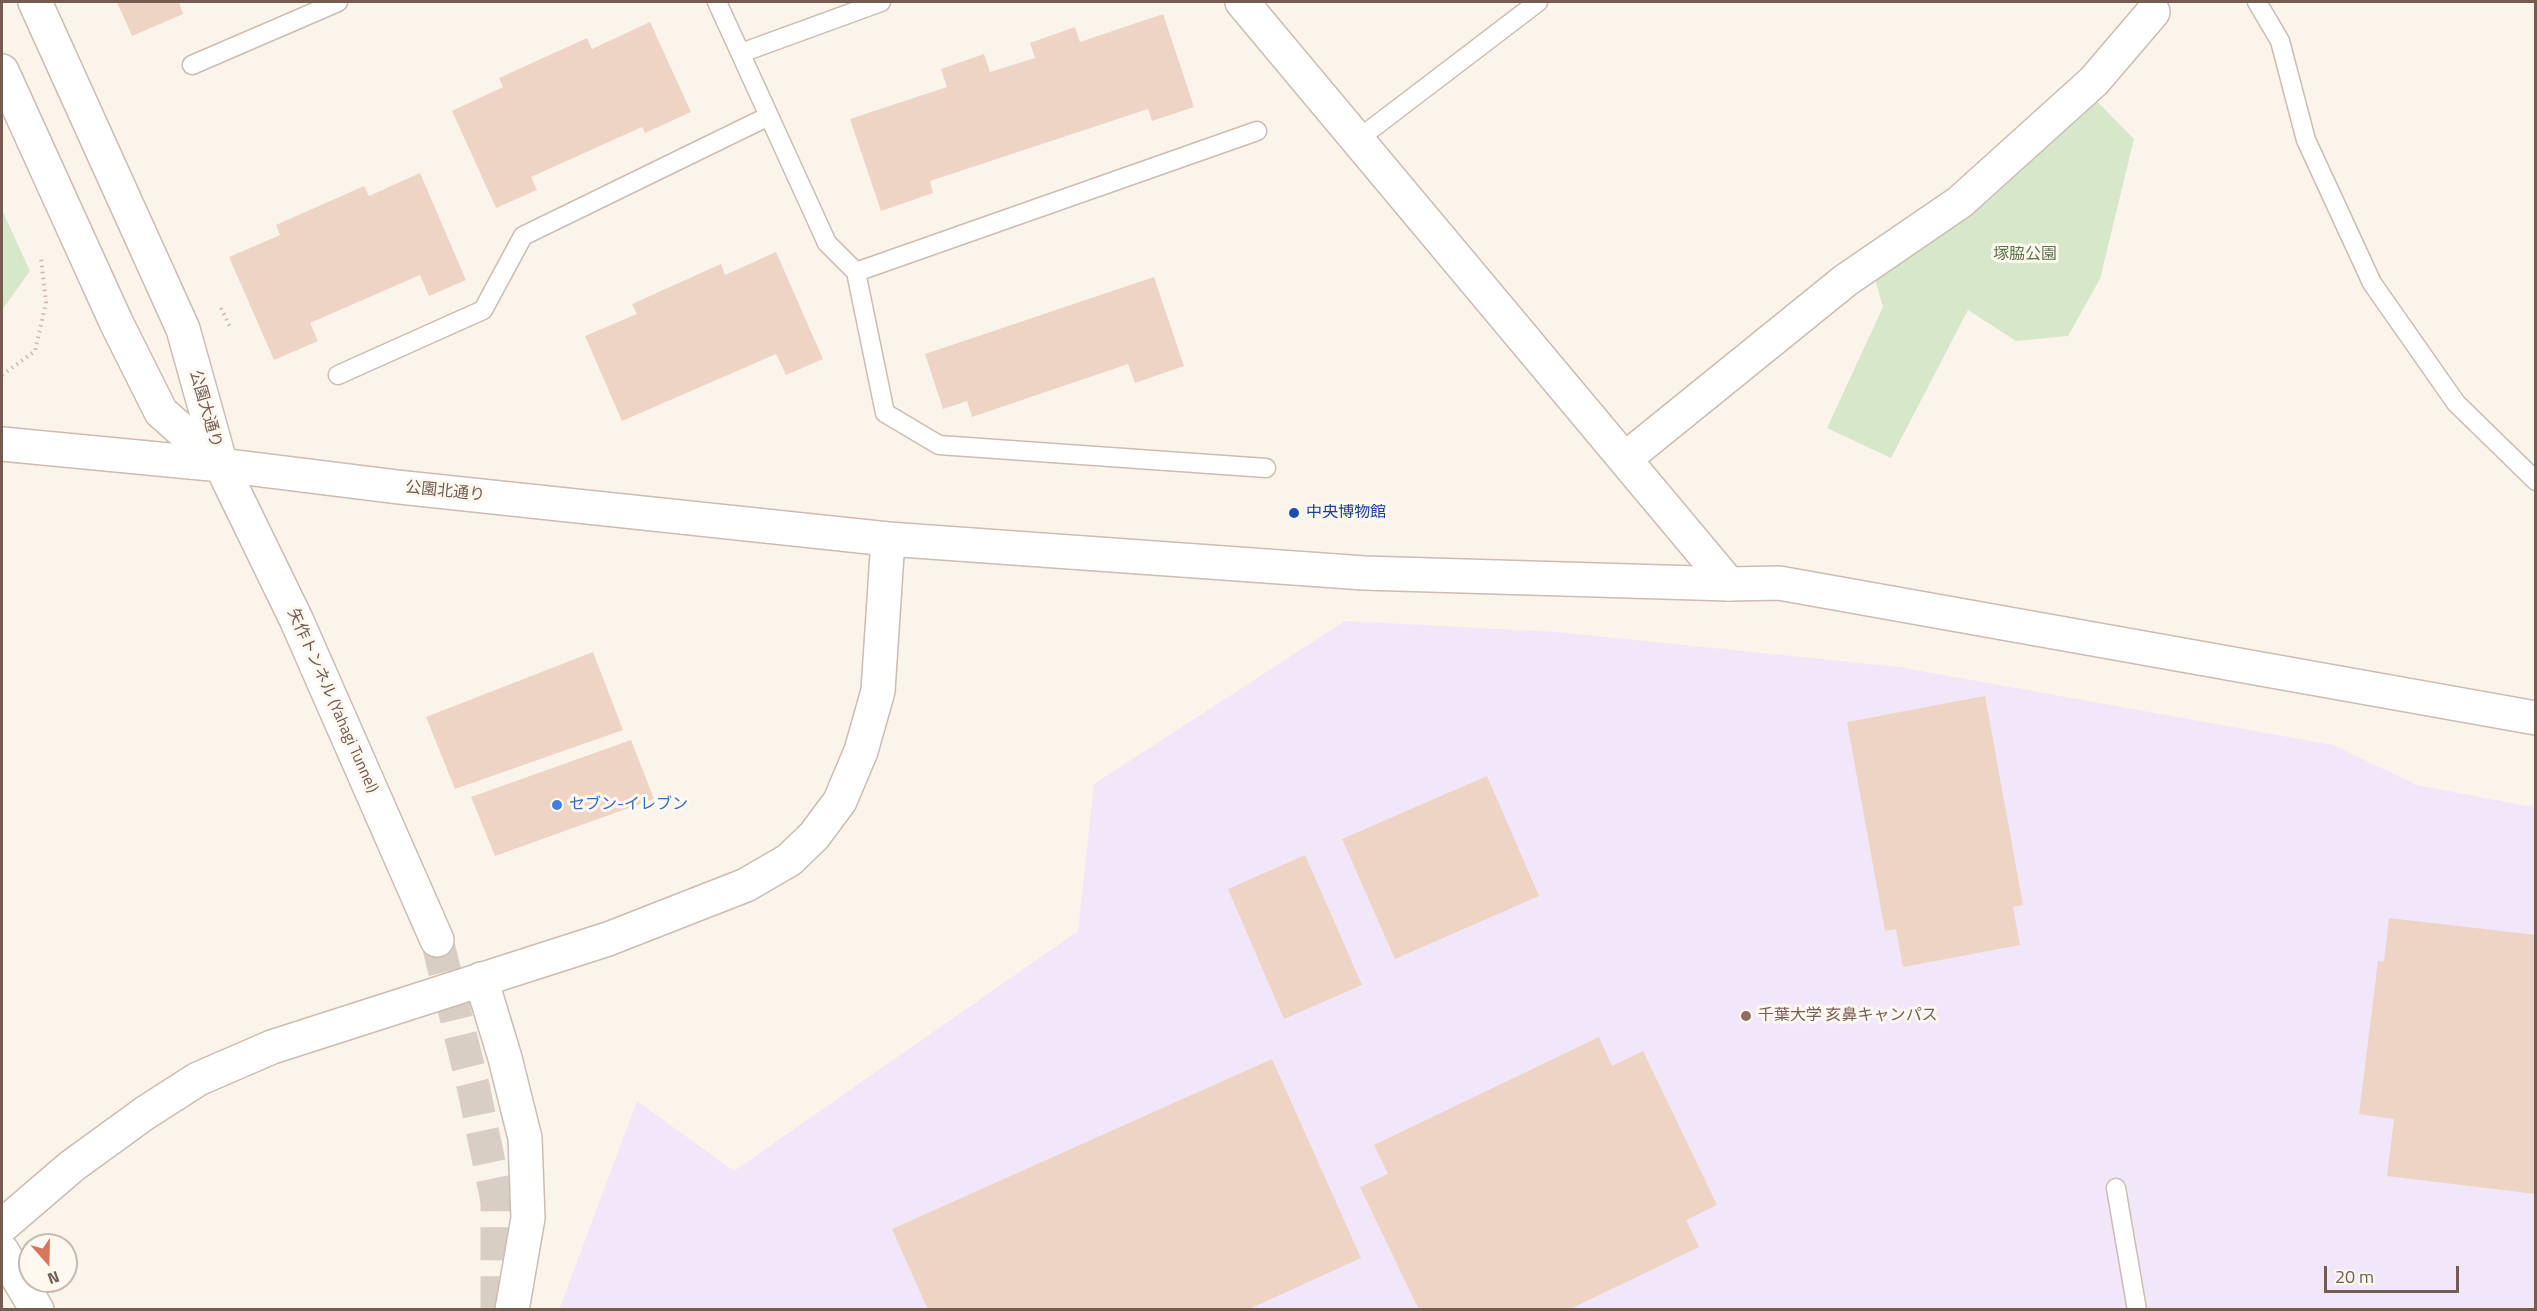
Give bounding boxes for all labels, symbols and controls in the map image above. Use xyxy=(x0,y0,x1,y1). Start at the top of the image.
park label: 塚脇公園 xyxy=(1993,245,2057,265)
street label: 公園大通り xyxy=(185,368,225,450)
street label: 公園北通り xyxy=(404,478,486,506)
place label: 中央博物館 xyxy=(1306,503,1386,523)
marker: 中央博物館 xyxy=(1287,506,1301,520)
street label: 矢作トンネル (Yahagi Tunnel) xyxy=(283,606,381,796)
place label: セブン-イレブン xyxy=(569,795,688,815)
marker: セブン-イレブン xyxy=(550,798,564,812)
place label: 千葉大学 亥鼻キャンパス xyxy=(1758,1006,1938,1026)
marker: 千葉大学 亥鼻キャンパス xyxy=(1739,1009,1753,1023)
north arrow xyxy=(18,1233,78,1293)
scale bar xyxy=(2327,1254,2462,1292)
text: 20 m xyxy=(2335,1263,2374,1290)
text: N xyxy=(44,1265,63,1291)

